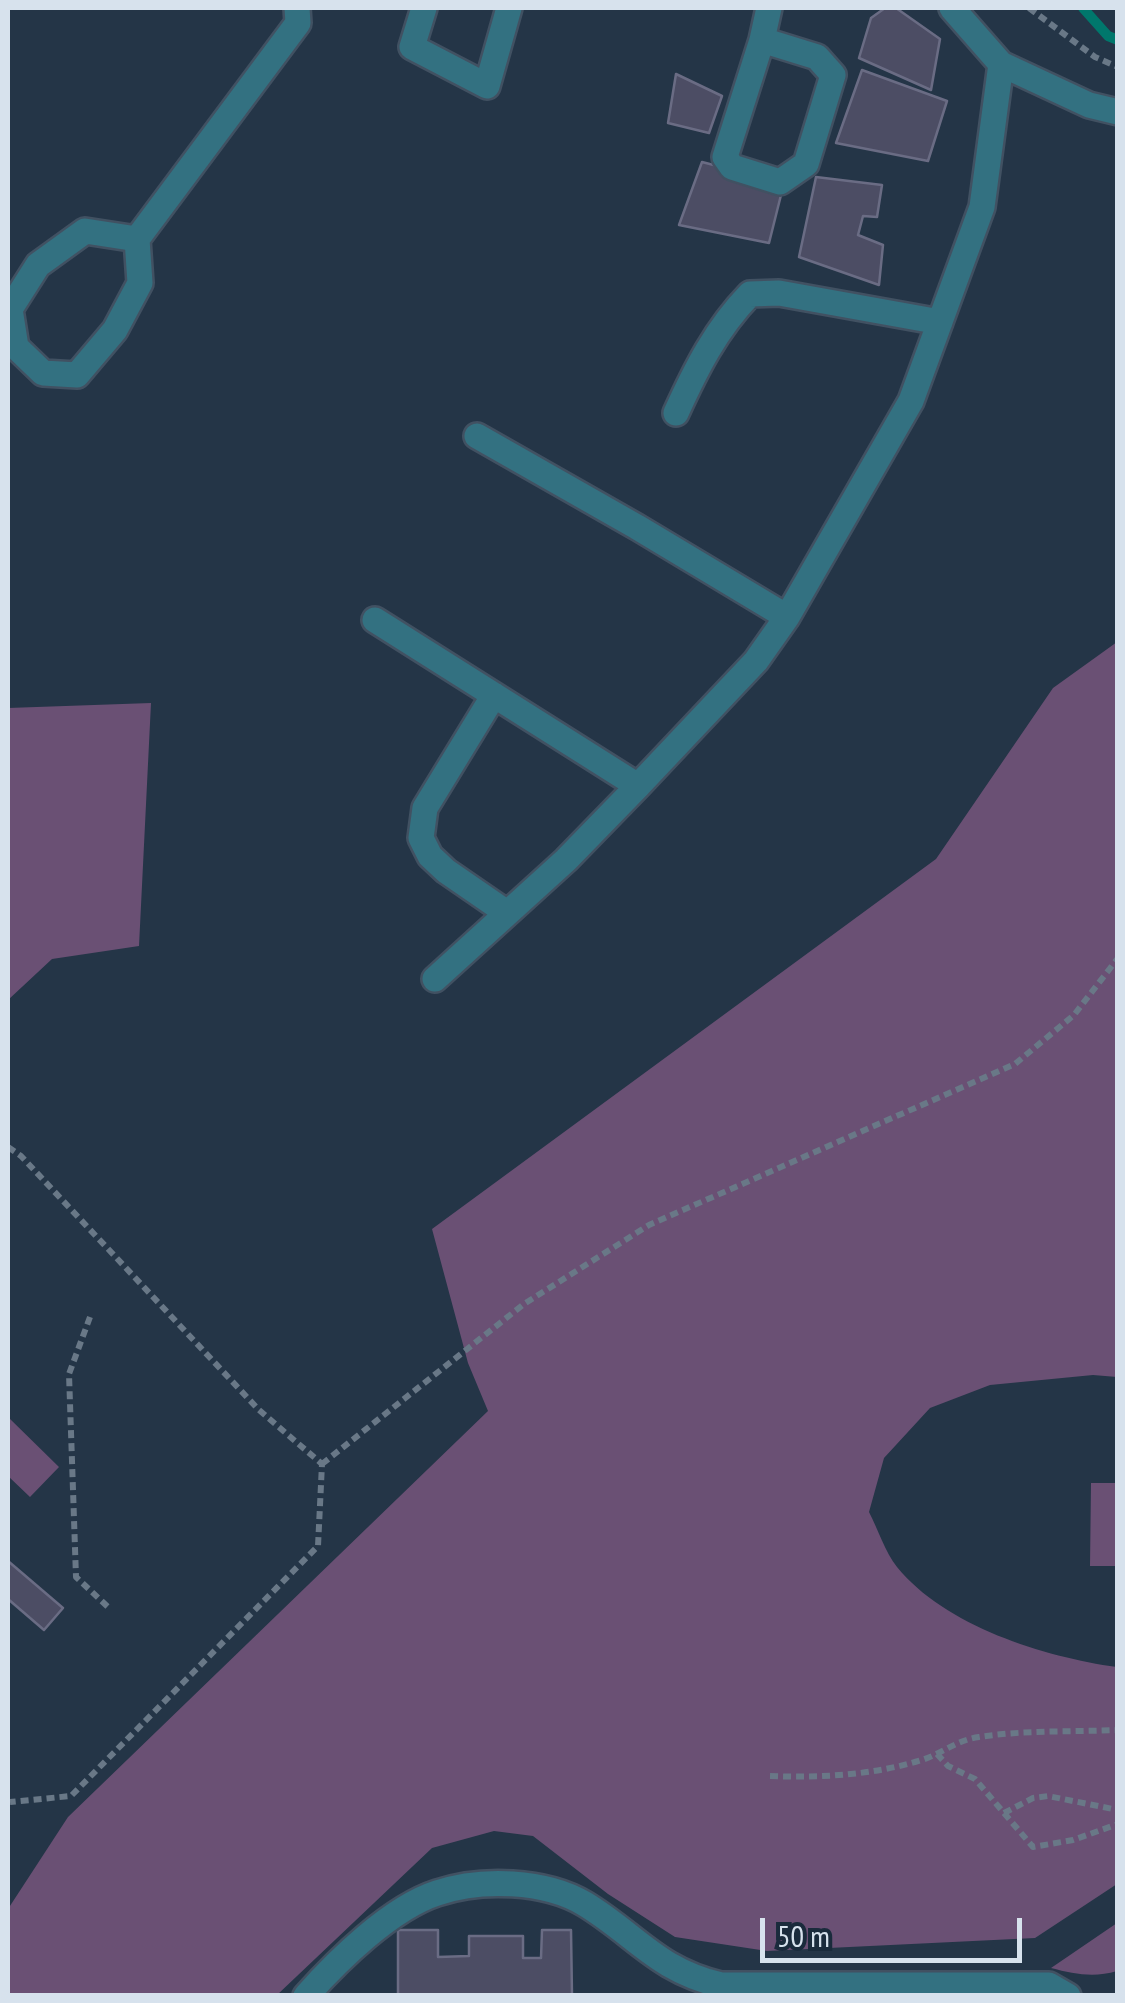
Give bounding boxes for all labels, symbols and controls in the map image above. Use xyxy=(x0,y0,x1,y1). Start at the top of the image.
scale bar xyxy=(765,1898,1028,1960)
text: 50 m xyxy=(777,1916,830,1955)

